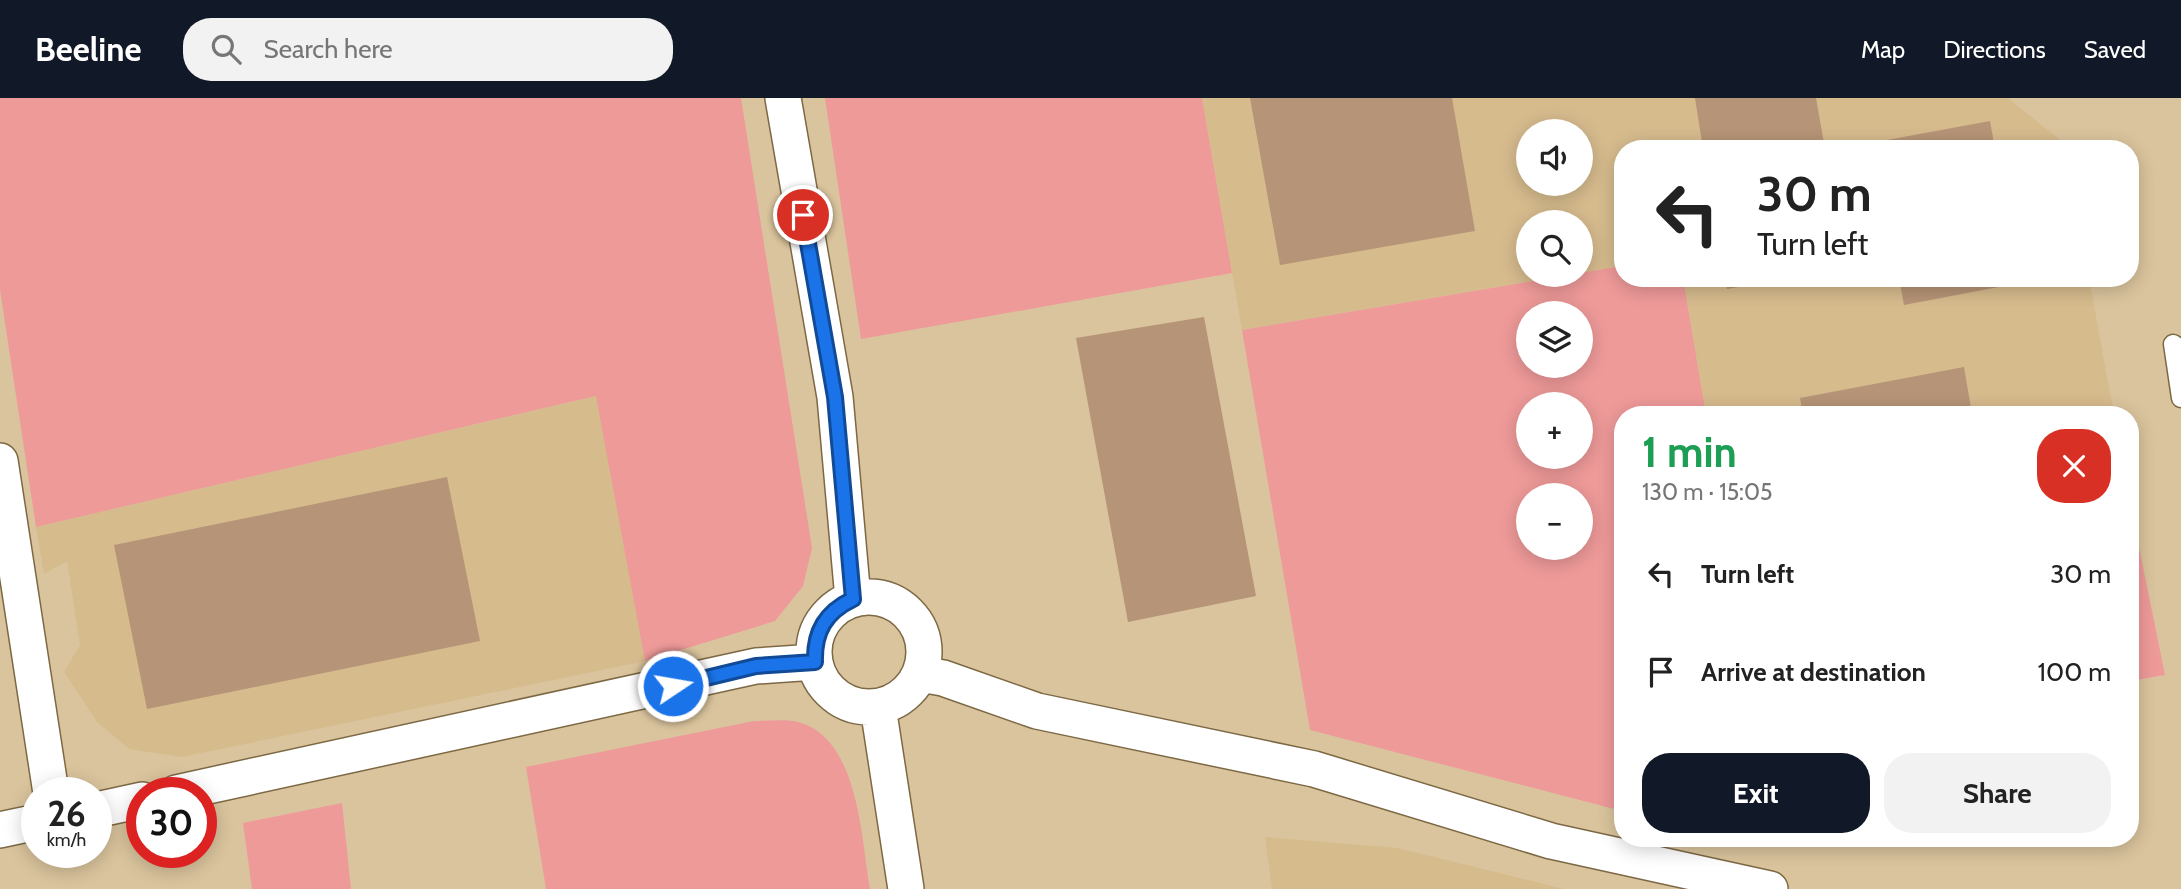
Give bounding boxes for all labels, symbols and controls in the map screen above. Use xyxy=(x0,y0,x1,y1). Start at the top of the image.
search box xyxy=(183,18,673,81)
text: Beeline xyxy=(35,29,141,69)
icon: search xyxy=(207,30,245,68)
text: Search here xyxy=(263,33,393,65)
text: Map xyxy=(1861,35,1905,64)
text: Directions xyxy=(1943,35,2046,64)
text: Saved xyxy=(2084,35,2146,64)
map controls xyxy=(1516,119,1593,560)
button: sound xyxy=(1516,119,1593,196)
text: 30 m xyxy=(1757,164,1872,223)
icon: left xyxy=(1642,168,1733,259)
pin xyxy=(773,185,833,245)
icon: arrive xyxy=(784,196,822,234)
button: search xyxy=(1516,210,1593,287)
text: Turn left xyxy=(1757,224,1868,263)
button: layers xyxy=(1516,301,1593,378)
button: + xyxy=(1516,392,1593,469)
text: 1 min xyxy=(1642,426,1737,478)
button: close xyxy=(2037,429,2111,503)
text: 130 m · 15:05 xyxy=(1642,478,1772,506)
button: − xyxy=(1516,483,1593,560)
icon: left xyxy=(1642,555,1680,593)
text: Turn left xyxy=(1701,558,1794,590)
text: 30 m xyxy=(2050,558,2111,590)
position arrow xyxy=(636,649,710,723)
icon: arrive xyxy=(1642,653,1680,691)
text: Arrive at destination xyxy=(1701,656,1926,688)
text: 100 m xyxy=(2038,656,2111,688)
button: Exit xyxy=(1642,753,1870,833)
button: Share xyxy=(1884,753,2111,833)
speed limit sign: 30 xyxy=(126,777,217,868)
text: 26 xyxy=(47,792,86,835)
text: km/h xyxy=(47,829,86,851)

